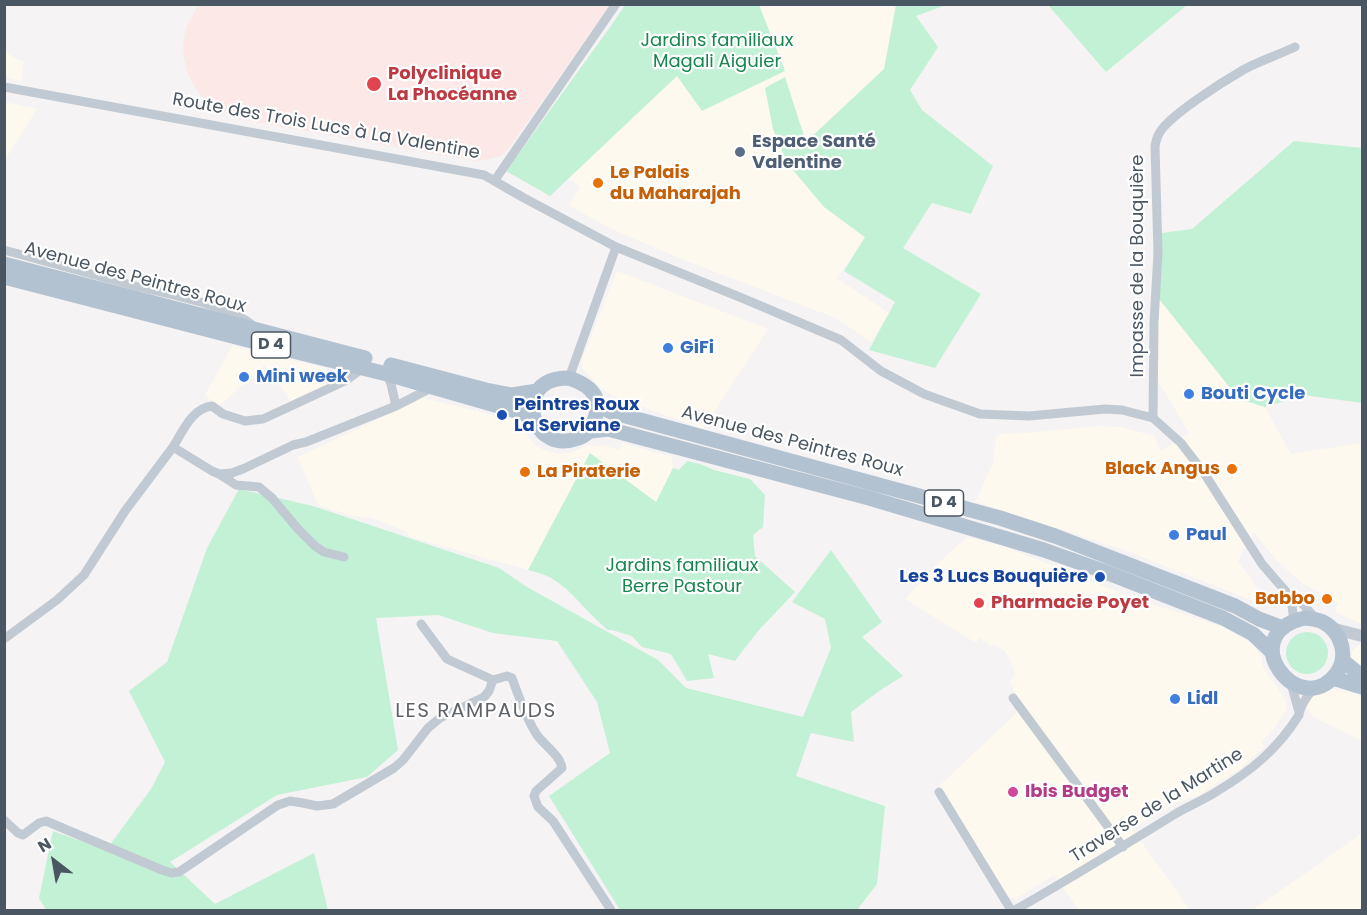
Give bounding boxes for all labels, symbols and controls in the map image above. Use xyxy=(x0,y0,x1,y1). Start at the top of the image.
park label: Jardins familiaux Magali Aiguier xyxy=(641,30,793,72)
place label: Polyclinique La Phocéanne xyxy=(388,63,517,106)
marker: Polyclinique La Phocéanne xyxy=(365,75,383,93)
street label: Route des Trois Lucs à La Valentine xyxy=(171,89,481,165)
place label: Espace Santé Valentine xyxy=(752,131,876,174)
marker: Espace Santé Valentine xyxy=(733,145,747,159)
street label: Impasse de la Bouquière xyxy=(1127,155,1149,377)
place label: Le Palais du Maharajah xyxy=(610,162,741,204)
marker: Le Palais du Maharajah xyxy=(591,176,605,190)
street label: Avenue des Peintres Roux xyxy=(22,238,248,318)
road number: D 4 xyxy=(252,332,290,358)
place label: GiFi xyxy=(680,337,714,359)
marker: GiFi xyxy=(661,341,675,355)
place label: Mini week xyxy=(256,366,348,388)
marker: Mini week xyxy=(237,370,251,384)
place label: Bouti Cycle xyxy=(1201,383,1305,405)
marker: Bouti Cycle xyxy=(1182,387,1196,401)
place label: Peintres Roux La Serviane xyxy=(514,394,640,436)
street label: Avenue des Peintres Roux xyxy=(679,402,905,482)
marker: Peintres Roux La Serviane xyxy=(495,408,509,422)
place label: Black Angus xyxy=(1105,458,1220,480)
place label: La Piraterie xyxy=(537,461,641,483)
marker: Black Angus xyxy=(1225,462,1239,476)
marker: La Piraterie xyxy=(518,465,532,479)
road number: D 4 xyxy=(924,490,964,516)
place label: Paul xyxy=(1186,524,1227,546)
marker: Paul xyxy=(1167,528,1181,542)
park label: Jardins familiaux Berre Pastour xyxy=(606,555,758,598)
place label: Les 3 Lucs Bouquière xyxy=(899,566,1088,588)
marker: Les 3 Lucs Bouquière xyxy=(1093,570,1107,584)
place label: Babbo xyxy=(1255,588,1315,610)
place label: Pharmacie Poyet xyxy=(991,592,1149,614)
marker: Babbo xyxy=(1320,592,1334,606)
marker: Pharmacie Poyet xyxy=(972,596,986,610)
place label: Lidl xyxy=(1187,688,1218,710)
marker: Lidl xyxy=(1168,692,1182,706)
district label: LES RAMPAUDS xyxy=(395,700,557,724)
street label: Traverse de la Martine xyxy=(1067,744,1247,868)
place label: Ibis Budget xyxy=(1025,781,1129,803)
marker: Ibis Budget xyxy=(1006,785,1020,799)
north arrow xyxy=(24,831,84,891)
text: N xyxy=(33,832,56,858)

